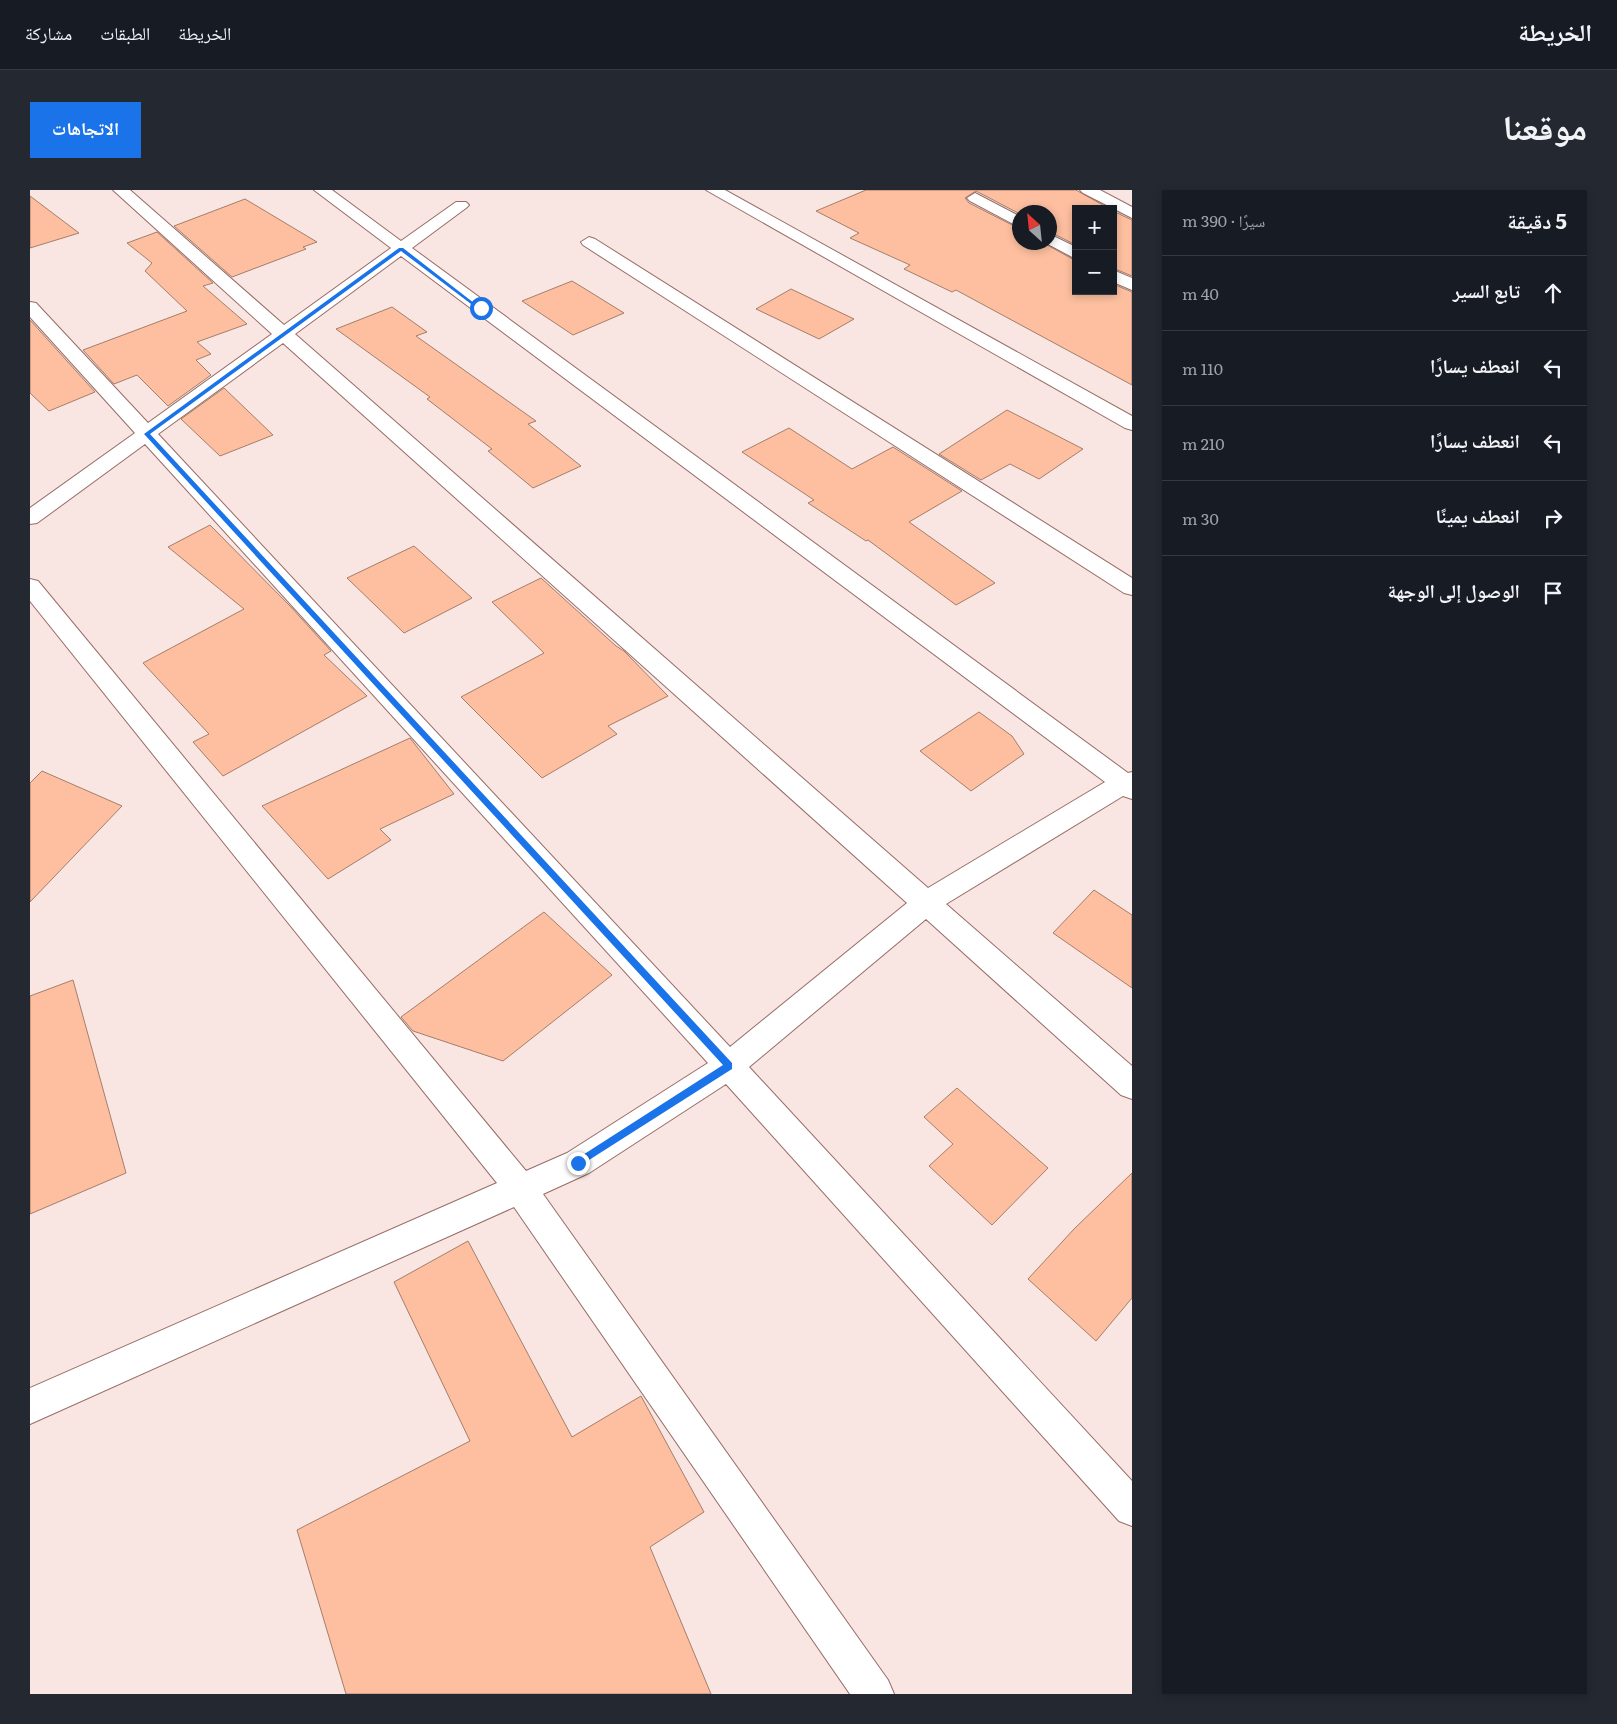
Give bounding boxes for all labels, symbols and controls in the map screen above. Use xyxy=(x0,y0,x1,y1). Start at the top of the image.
text: الخريطة xyxy=(1518,13,1592,48)
text: مشاركة xyxy=(25,19,72,46)
text: الطبقات xyxy=(100,19,150,46)
text: الخريطة xyxy=(178,19,231,46)
text: موقعنا xyxy=(1502,99,1587,151)
button: الاتجاهات xyxy=(30,102,141,158)
text: 5 دقيقة xyxy=(1507,204,1567,235)
north arrow xyxy=(1012,205,1057,250)
map controls xyxy=(1072,205,1117,295)
button: + xyxy=(1072,205,1117,250)
text: سيرًا · 390 m xyxy=(1182,208,1265,232)
button: − xyxy=(1072,250,1117,295)
text: تابع السير xyxy=(1453,276,1520,304)
icon: ahead xyxy=(1539,279,1567,307)
text: 40 m xyxy=(1182,281,1219,305)
route start xyxy=(470,297,493,320)
text: انعطف يسارًا xyxy=(1430,351,1520,379)
icon: left xyxy=(1539,354,1567,382)
text: 110 m xyxy=(1182,356,1223,380)
text: انعطف يسارًا xyxy=(1430,426,1520,454)
icon: left xyxy=(1539,429,1567,457)
text: 210 m xyxy=(1182,431,1225,455)
text: انعطف يمينًا xyxy=(1436,501,1520,529)
icon: right xyxy=(1539,504,1567,532)
text: 30 m xyxy=(1182,506,1219,530)
text: الوصول إلى الوجهة xyxy=(1387,576,1520,604)
icon: arrive xyxy=(1539,579,1567,607)
route end xyxy=(567,1152,590,1175)

